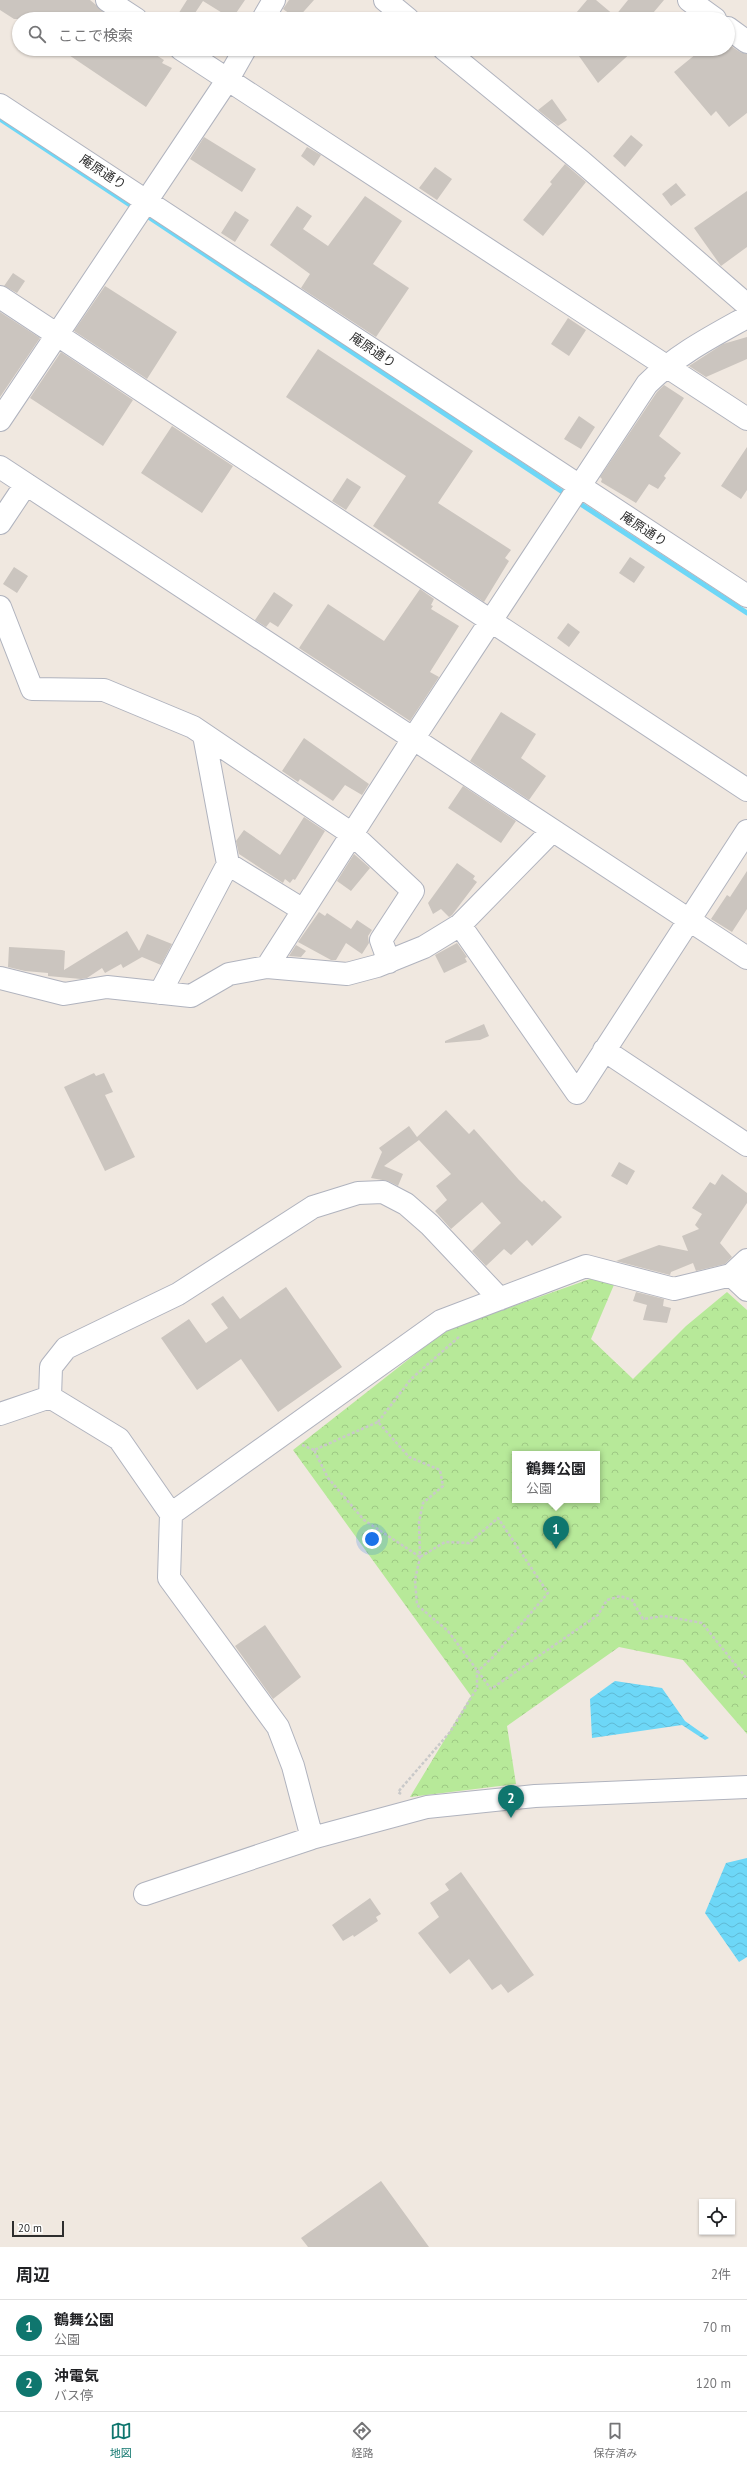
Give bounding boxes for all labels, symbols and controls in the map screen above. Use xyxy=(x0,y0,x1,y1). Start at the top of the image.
search box xyxy=(12,12,735,56)
icon: search xyxy=(26,23,48,45)
text: ここで検索 xyxy=(58,26,133,45)
street label: 庵原通り xyxy=(77,151,129,193)
street label: 庵原通り xyxy=(347,328,399,372)
street label: 庵原通り xyxy=(618,508,670,550)
popup xyxy=(512,1451,600,1503)
text: 鶴舞公園 xyxy=(526,1459,586,1478)
text: 公園 xyxy=(526,1480,552,1497)
pin: 1 xyxy=(543,1516,569,1549)
your location xyxy=(362,1529,382,1549)
pin: 2 xyxy=(498,1785,524,1818)
map controls xyxy=(699,2199,735,2235)
button: locate xyxy=(699,2199,735,2235)
scale bar xyxy=(12,2219,64,2238)
text: 20 m xyxy=(18,2221,42,2235)
text: 周辺 xyxy=(16,2264,50,2286)
text: 2件 xyxy=(711,2266,731,2283)
text: 鶴舞公園 xyxy=(54,2310,114,2329)
text: 1 xyxy=(25,2319,33,2336)
text: 70 m xyxy=(703,2319,731,2336)
text: 公園 xyxy=(54,2331,80,2348)
text: 沖電気 xyxy=(54,2366,99,2385)
text: 2 xyxy=(25,2375,33,2392)
text: 120 m xyxy=(696,2375,731,2392)
text: バス停 xyxy=(54,2387,93,2404)
tab: 地図 xyxy=(110,2420,132,2460)
tab: 経路 xyxy=(351,2420,373,2460)
tab: 保存済み xyxy=(593,2420,637,2460)

